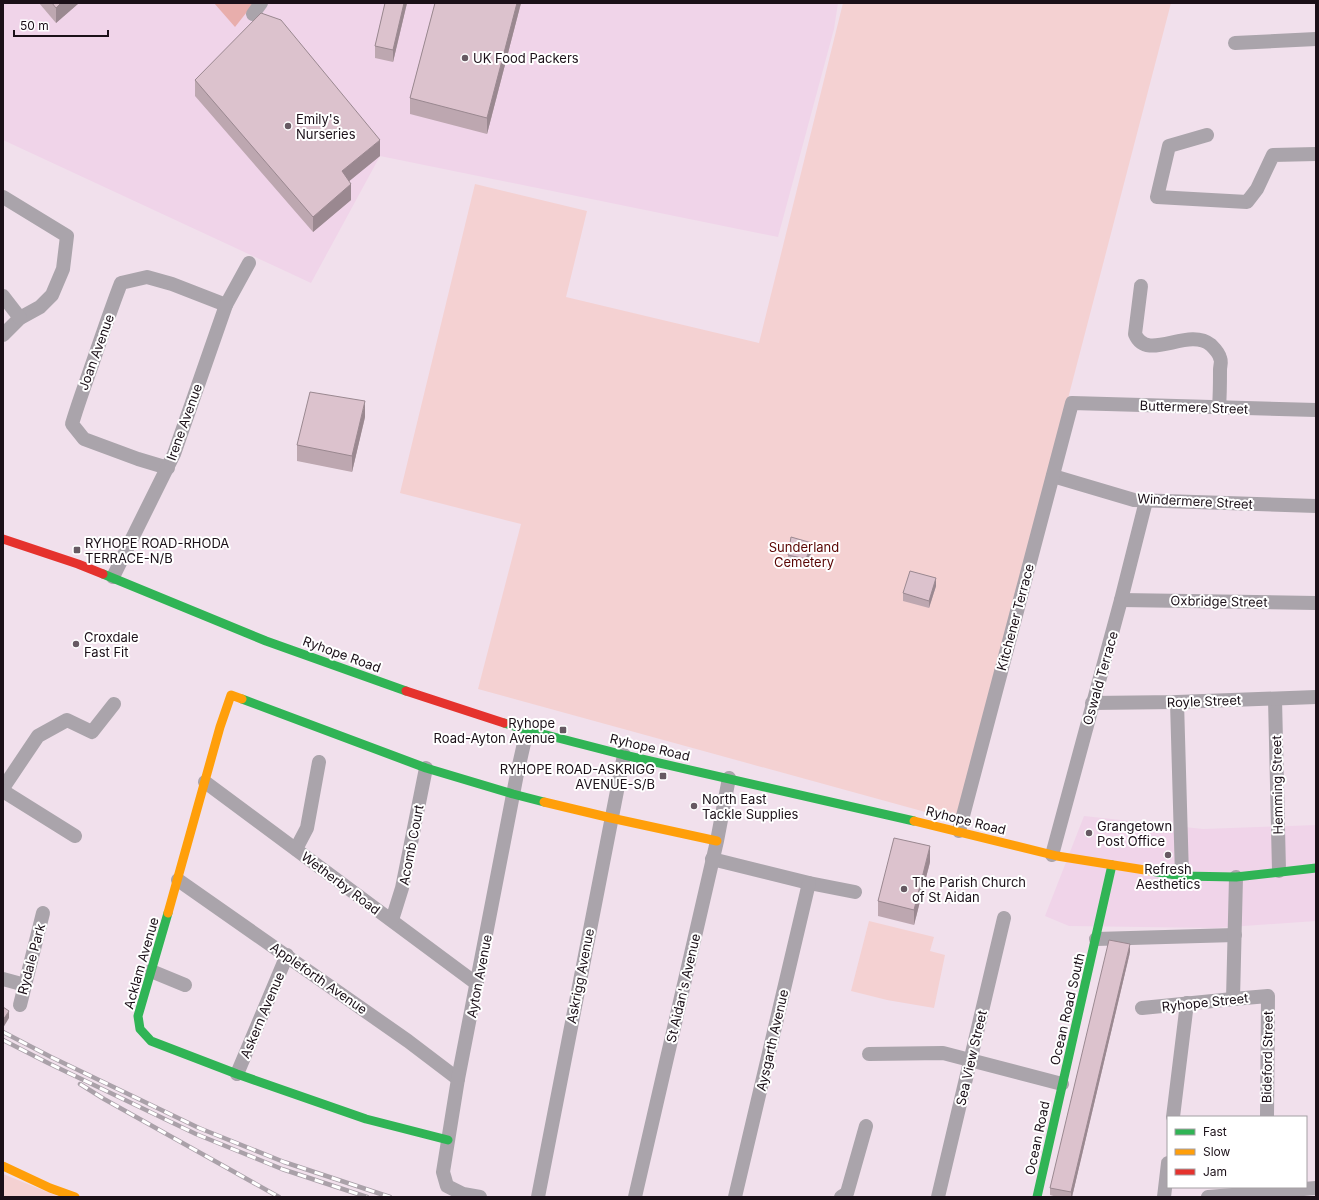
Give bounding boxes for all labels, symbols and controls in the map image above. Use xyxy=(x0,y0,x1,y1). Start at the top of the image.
scale bar xyxy=(14,12,108,38)
text: 50 m xyxy=(20,18,49,33)
place label: UK Food Packers xyxy=(473,50,579,66)
marker: UK Food Packers xyxy=(460,53,470,63)
place label: Emily's Nurseries xyxy=(296,111,356,142)
marker: Emily's Nurseries xyxy=(283,121,293,131)
street label: Joan Avenue xyxy=(75,312,117,392)
street label: Irene Avenue xyxy=(163,382,205,462)
street label: Buttermere Street xyxy=(1140,397,1248,417)
street label: Windermere Street xyxy=(1137,490,1253,512)
place label: RYHOPE ROAD-RHODA TERRACE-N/B xyxy=(85,535,229,566)
park label: Sunderland Cemetery xyxy=(769,539,839,570)
marker: RYHOPE ROAD-RHODA TERRACE-N/B xyxy=(72,545,82,555)
street label: Kitchener Terrace xyxy=(993,562,1037,672)
street label: Oxbridge Street xyxy=(1170,592,1268,610)
place label: Croxdale Fast Fit xyxy=(84,629,138,660)
street label: Oswald Terrace xyxy=(1079,629,1121,727)
street label: Ryhope Road xyxy=(301,632,383,676)
marker: Croxdale Fast Fit xyxy=(71,639,81,649)
street label: Royle Street xyxy=(1167,692,1241,710)
place label: Ryhope Road-Ayton Avenue xyxy=(434,715,555,746)
marker: Ryhope Road-Ayton Avenue xyxy=(558,725,568,735)
street label: Ryhope Road xyxy=(608,730,692,764)
street label: Hemming Street xyxy=(1268,735,1286,835)
place label: RYHOPE ROAD-ASKRIGG AVENUE-S/B xyxy=(500,761,655,792)
marker: RYHOPE ROAD-ASKRIGG AVENUE-S/B xyxy=(658,771,668,781)
place label: North East Tackle Supplies xyxy=(702,791,799,822)
marker: North East Tackle Supplies xyxy=(689,801,699,811)
street label: Ryhope Road xyxy=(924,802,1008,838)
street label: Acomb Court xyxy=(395,803,427,887)
place label: Grangetown Post Office xyxy=(1097,818,1172,849)
marker: Grangetown Post Office xyxy=(1084,828,1094,838)
street label: Wetherby Road xyxy=(298,848,384,918)
marker: Refresh Aesthetics xyxy=(1163,850,1173,860)
place label: Refresh Aesthetics xyxy=(1136,861,1200,892)
place label: The Parish Church of St Aidan xyxy=(912,874,1026,905)
marker: The Parish Church of St Aidan xyxy=(899,884,909,894)
street label: Acklam Avenue xyxy=(120,915,162,1011)
street label: Rydale Park xyxy=(14,922,48,996)
street label: Askrigg Avenue xyxy=(563,927,597,1025)
street label: St Aidan's Avenue xyxy=(663,932,703,1044)
street label: Ayton Avenue xyxy=(463,933,495,1019)
street label: Appleforth Avenue xyxy=(268,939,370,1017)
street label: Ocean Road South xyxy=(1046,951,1088,1067)
street label: Askern Avenue xyxy=(237,969,287,1061)
street label: Aysgarth Avenue xyxy=(753,988,791,1092)
street label: Ryhope Street xyxy=(1161,989,1249,1015)
street label: Sea View Street xyxy=(952,1009,990,1107)
street label: Bideford Street xyxy=(1258,1011,1276,1103)
street label: Ocean Road xyxy=(1021,1100,1053,1176)
legend xyxy=(1167,1116,1307,1188)
text: Fast xyxy=(1203,1124,1227,1139)
text: Slow xyxy=(1203,1144,1231,1159)
text: Jam xyxy=(1203,1164,1227,1179)

